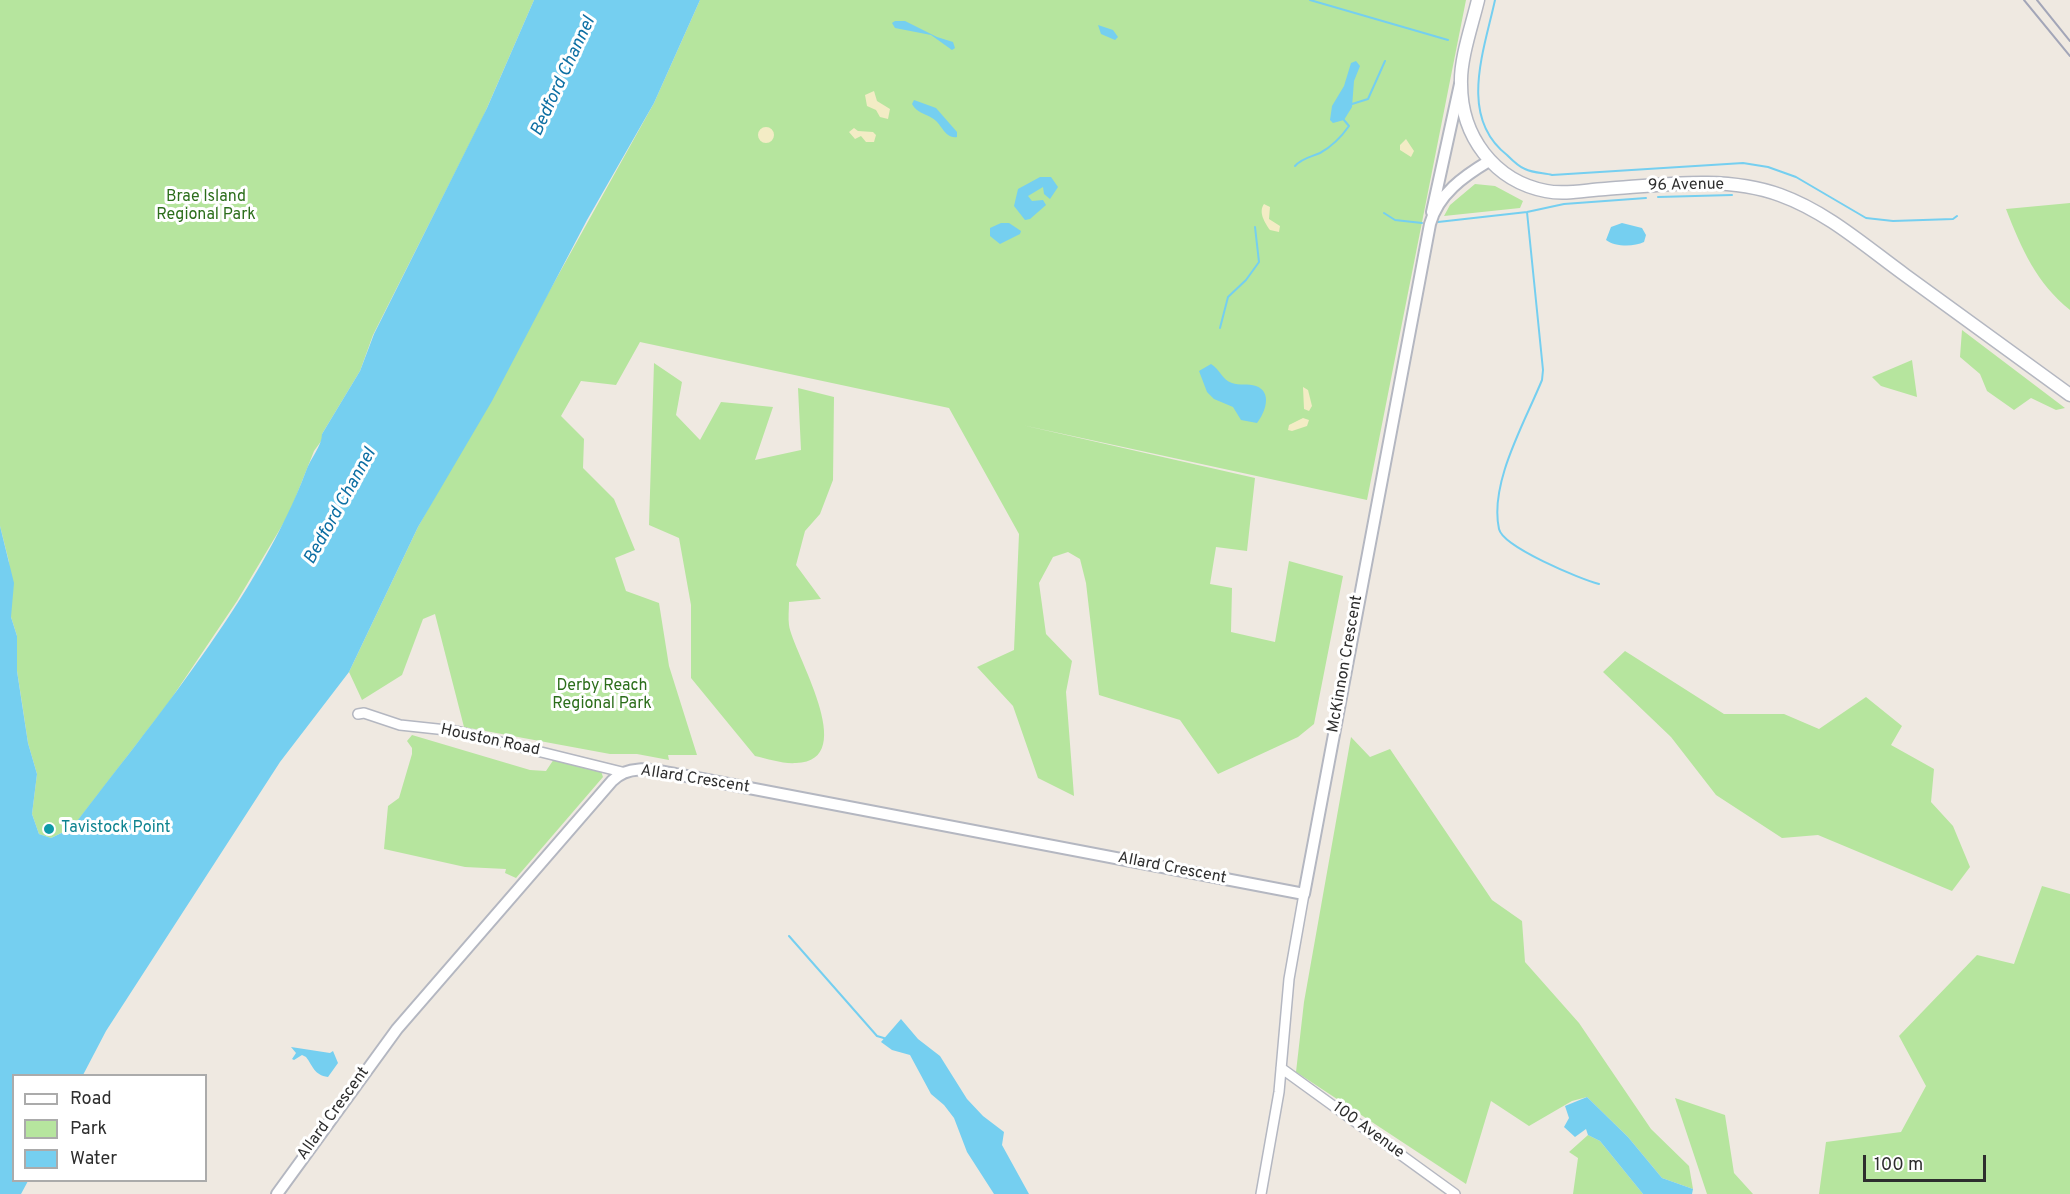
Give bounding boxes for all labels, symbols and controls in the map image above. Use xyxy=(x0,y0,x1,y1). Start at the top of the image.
water label: Bedford Channel xyxy=(527,14,601,140)
street label: 96 Avenue xyxy=(1648,176,1724,196)
park label: Brae Island Regional Park xyxy=(156,188,256,226)
water label: Bedford Channel xyxy=(300,445,382,569)
street label: McKinnon Crescent xyxy=(1324,594,1368,734)
park label: Derby Reach Regional Park xyxy=(552,677,652,715)
street label: Houston Road xyxy=(439,721,541,761)
street label: Allard Crescent xyxy=(639,762,751,798)
place label: Tavistock Point xyxy=(61,819,171,839)
marker: Tavistock Point xyxy=(42,822,56,836)
street label: Allard Crescent xyxy=(1116,849,1228,889)
street label: Allard Crescent xyxy=(294,1064,374,1164)
legend xyxy=(12,1074,207,1182)
text: Road xyxy=(70,1088,112,1111)
street label: 100 Avenue xyxy=(1329,1099,1407,1163)
text: Park xyxy=(70,1118,107,1141)
scale bar xyxy=(1866,1143,1989,1181)
text: Water xyxy=(70,1148,117,1171)
text: 100 m xyxy=(1874,1154,1923,1177)

